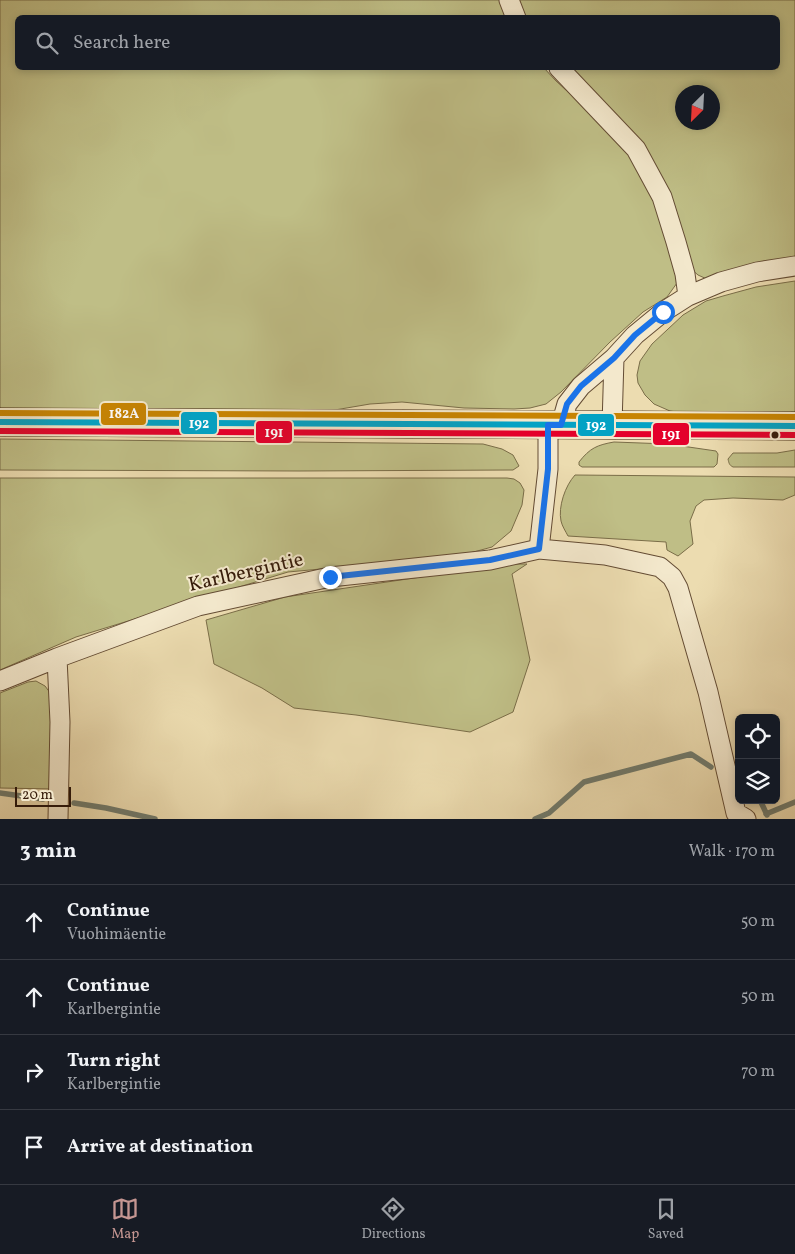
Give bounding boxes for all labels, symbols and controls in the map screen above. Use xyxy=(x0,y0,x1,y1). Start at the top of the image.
search box xyxy=(15,15,780,70)
icon: search xyxy=(33,29,61,57)
text: Search here xyxy=(73,30,170,56)
north arrow xyxy=(675,85,720,130)
route start xyxy=(652,301,675,324)
line badge: 182A xyxy=(100,402,147,426)
text: 182A xyxy=(109,405,139,424)
line badge: 192 xyxy=(180,411,218,435)
line badge: 192 xyxy=(577,413,615,437)
text: 192 xyxy=(189,415,209,434)
text: 192 xyxy=(586,417,606,436)
line badge: 191 xyxy=(255,420,293,444)
line badge: 191 xyxy=(652,422,690,446)
text: 191 xyxy=(265,424,283,443)
text: 191 xyxy=(662,426,680,445)
unlabelled marker xyxy=(770,430,780,440)
street label: Karlbergintie xyxy=(186,546,306,600)
route end xyxy=(319,566,342,589)
map controls xyxy=(735,714,780,804)
button: locate xyxy=(735,714,780,759)
button: layers xyxy=(735,759,780,804)
scale bar xyxy=(15,784,71,807)
text: 20 m xyxy=(22,786,53,805)
text: 3 min xyxy=(20,837,76,866)
text: Walk · 170 m xyxy=(689,841,775,863)
text: Continue xyxy=(67,898,150,924)
icon: ahead xyxy=(20,908,48,936)
text: 50 m xyxy=(741,911,775,933)
text: Vuohimäentie xyxy=(67,924,166,946)
text: Continue xyxy=(67,973,150,999)
icon: ahead xyxy=(20,983,48,1011)
text: 50 m xyxy=(741,986,775,1008)
text: Karlbergintie xyxy=(67,999,161,1021)
text: Turn right xyxy=(67,1048,160,1074)
icon: right xyxy=(20,1058,48,1086)
text: 70 m xyxy=(741,1061,775,1083)
text: Karlbergintie xyxy=(67,1074,161,1096)
icon: arrive xyxy=(20,1133,48,1161)
text: Arrive at destination xyxy=(67,1134,253,1160)
tab: Map xyxy=(111,1195,139,1244)
tab: Directions xyxy=(361,1195,426,1244)
tab: Saved xyxy=(648,1195,684,1244)

